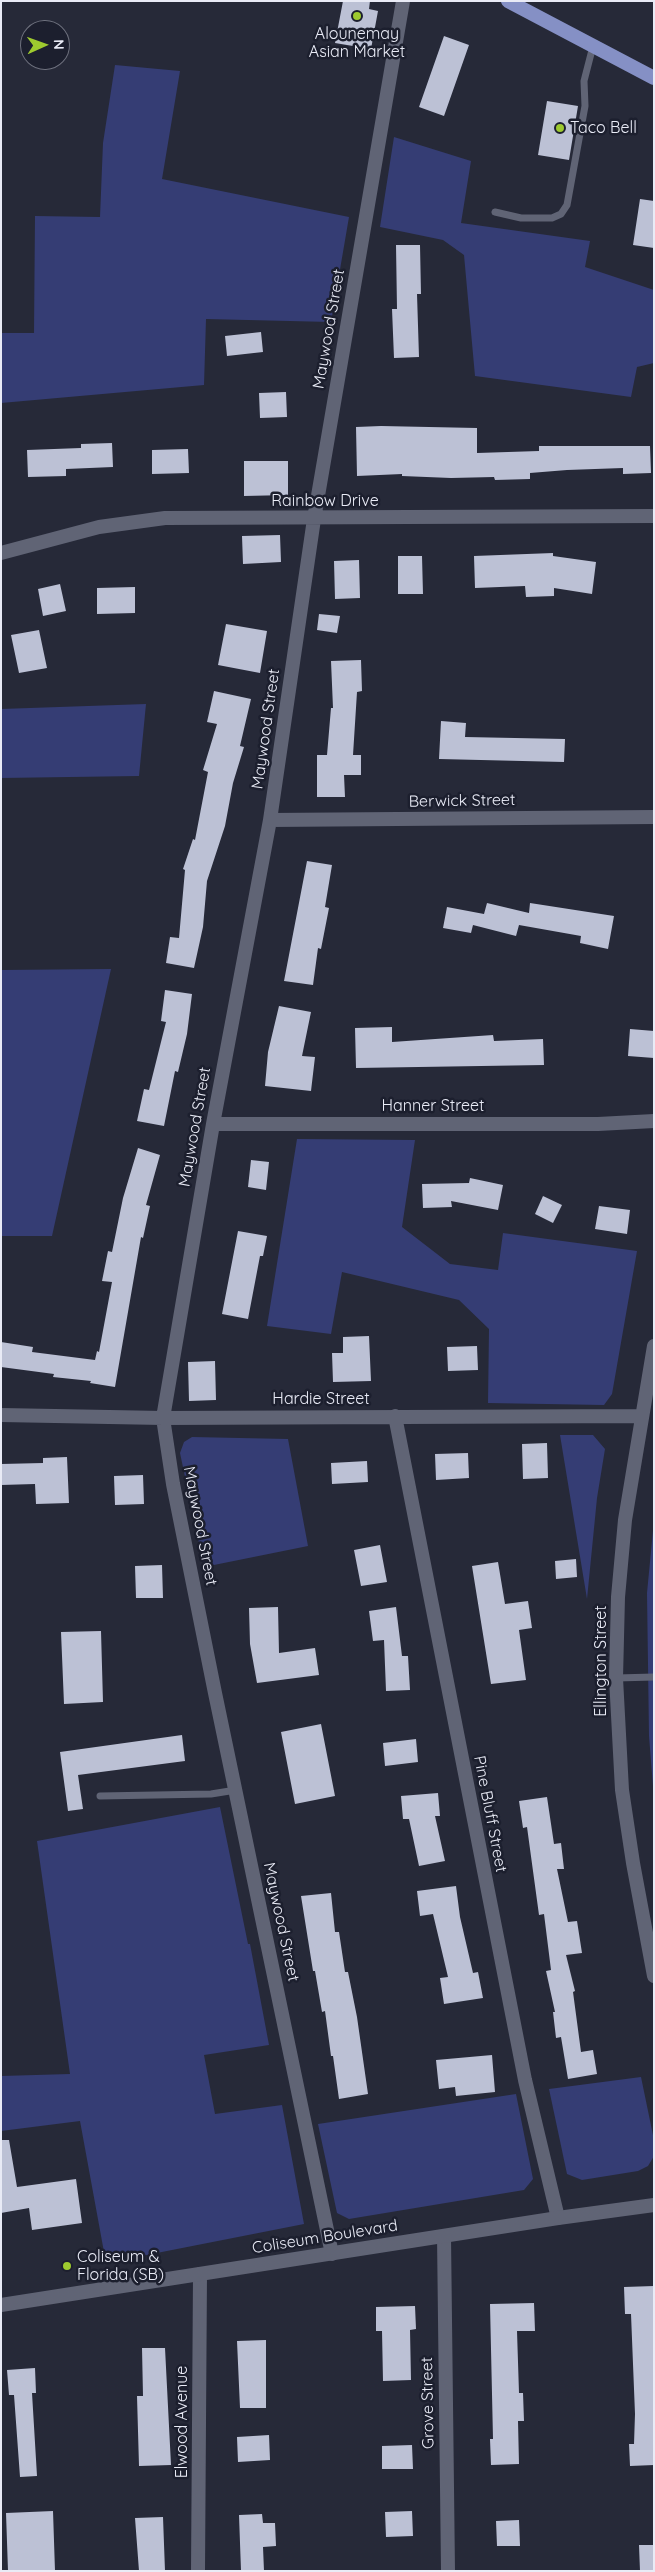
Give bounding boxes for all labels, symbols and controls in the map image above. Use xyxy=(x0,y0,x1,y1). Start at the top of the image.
marker: Alounemay Asian Market xyxy=(351,10,363,22)
north arrow xyxy=(20,20,70,70)
place label: Alounemay Asian Market xyxy=(309,24,405,62)
text: N xyxy=(50,39,68,50)
place label: Taco Bell xyxy=(570,118,637,138)
marker: Taco Bell xyxy=(554,122,566,134)
street label: Maywood Street xyxy=(309,268,349,390)
street label: Rainbow Drive xyxy=(271,491,379,511)
street label: Maywood Street xyxy=(248,668,284,790)
street label: Berwick Street xyxy=(408,790,516,812)
street label: Maywood Street xyxy=(175,1066,215,1188)
street label: Hanner Street xyxy=(381,1096,485,1116)
street label: Hardie Street xyxy=(272,1389,370,1409)
street label: Maywood Street xyxy=(179,1465,221,1587)
street label: Ellington Street xyxy=(591,1605,611,1717)
street label: Pine Bluff Street xyxy=(469,1754,511,1874)
street label: Maywood Street xyxy=(259,1861,303,1983)
street label: Coliseum Boulevard xyxy=(251,2216,399,2258)
place label: Coliseum & Florida (SB) xyxy=(77,2247,164,2285)
marker: Coliseum & Florida (SB) xyxy=(61,2260,73,2272)
street label: Grove Street xyxy=(418,2357,438,2449)
street label: Elwood Avenue xyxy=(172,2366,192,2478)

